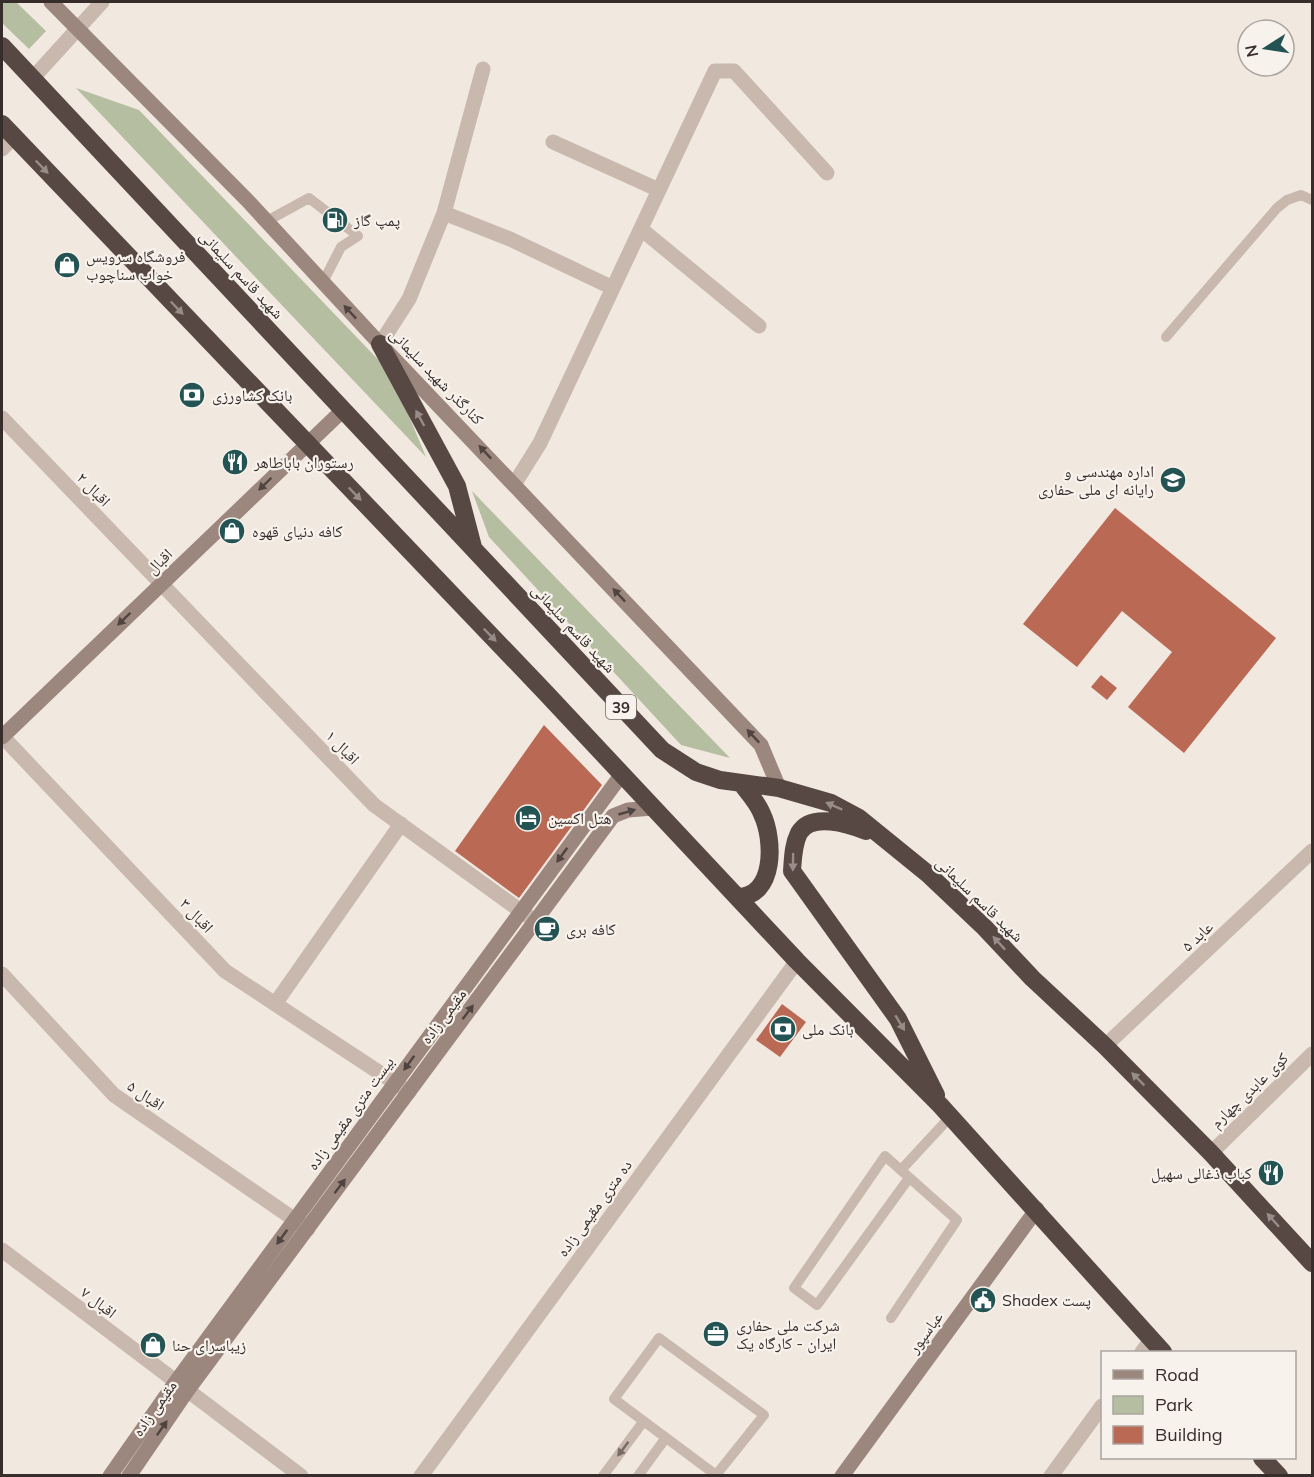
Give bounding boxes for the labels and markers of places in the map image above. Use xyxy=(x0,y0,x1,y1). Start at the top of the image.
fuel station icon: پمپ گاز xyxy=(320,205,350,235)
place label: پمپ گاز xyxy=(353,210,400,230)
place label: فروشگاه سرویس خواب سناچوب xyxy=(86,246,186,284)
shop icon: فروشگاه سرویس خواب سناچوب xyxy=(52,250,82,280)
bank icon: بانک کشاورزی xyxy=(177,380,207,410)
place label: بانک کشاورزی xyxy=(212,385,292,406)
restaurant icon: رستوران باباطاهر xyxy=(220,447,250,477)
place label: رستوران باباطاهر xyxy=(253,452,354,473)
place label: اداره مهندسی و رایانه ای ملی حفاری xyxy=(1038,461,1154,500)
school or university icon: اداره مهندسی و رایانه ای ملی حفاری xyxy=(1158,465,1188,495)
shop icon: کافه دنیای قهوه xyxy=(217,516,247,546)
place label: کافه دنیای قهوه xyxy=(252,521,343,542)
hotel icon: هتل اکسین xyxy=(513,803,543,833)
place label: هتل اکسین xyxy=(548,808,612,829)
cafe icon: کافه بری xyxy=(532,914,562,944)
place label: کافه بری xyxy=(566,919,616,940)
bank icon: بانک ملی xyxy=(768,1014,798,1044)
place label: بانک ملی xyxy=(802,1019,854,1040)
restaurant icon: کباب ذغالی سهیل xyxy=(1256,1158,1286,1188)
place label: کباب ذغالی سهیل xyxy=(1151,1163,1252,1184)
public building icon: Shadex پست xyxy=(968,1285,998,1315)
place label: Shadex پست xyxy=(1002,1290,1091,1310)
place label: شرکت ملی حفاری ایران - کارگاه یک xyxy=(736,1315,840,1354)
office icon: شرکت ملی حفاری ایران - کارگاه یک xyxy=(701,1319,731,1349)
shop icon: زیباسرای حنا xyxy=(138,1330,168,1360)
place label: زیباسرای حنا xyxy=(172,1335,246,1356)

